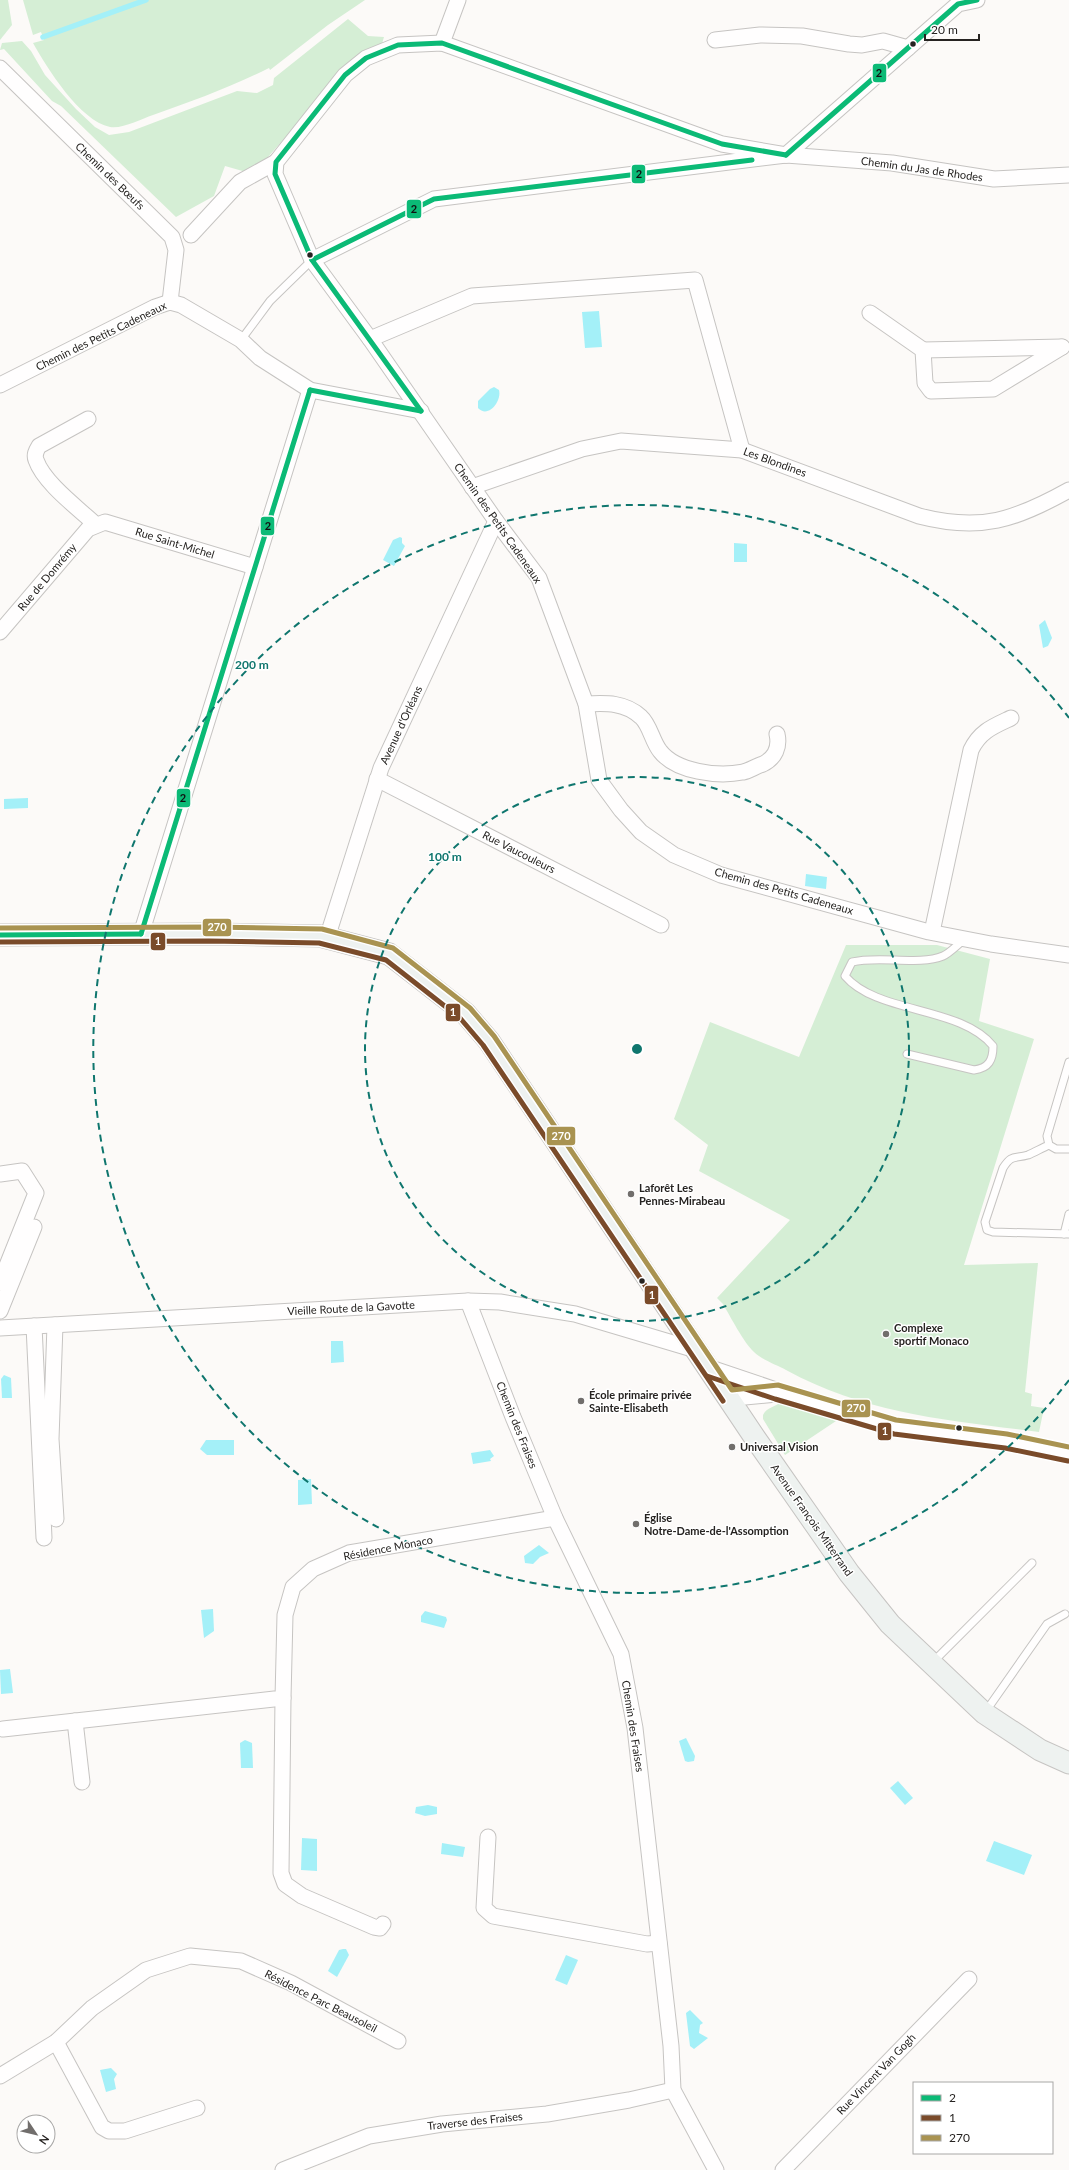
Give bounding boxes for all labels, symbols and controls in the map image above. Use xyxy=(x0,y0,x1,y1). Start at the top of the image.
scale bar xyxy=(925,16,979,42)
text: 20 m xyxy=(931,22,958,37)
unlabelled marker xyxy=(908,39,918,49)
line badge: 2 xyxy=(872,63,887,83)
text: 2 xyxy=(876,66,882,79)
street label: Chemin des Bœufs xyxy=(73,139,148,212)
street label: Chemin du Jas de Rhodes xyxy=(860,154,984,184)
line badge: 2 xyxy=(631,164,646,184)
text: 2 xyxy=(636,167,642,180)
line badge: 2 xyxy=(406,199,422,219)
text: 2 xyxy=(411,202,417,215)
unlabelled marker xyxy=(305,250,315,260)
street label: Chemin des Petits Cadeneaux xyxy=(33,298,169,373)
street label: Les Blondines xyxy=(742,444,809,479)
street label: Chemin des Petits Cadeneaux xyxy=(452,460,545,586)
line badge: 2 xyxy=(260,516,275,536)
text: 2 xyxy=(265,519,271,532)
street label: Rue Saint-Michel xyxy=(134,524,216,561)
street label: Rue de Domrémy xyxy=(15,540,79,613)
text: 200 m xyxy=(235,657,269,672)
street label: Avenue d'Orléans xyxy=(377,683,425,766)
line badge: 2 xyxy=(176,788,191,808)
text: 2 xyxy=(180,791,186,804)
street label: Rue Vaucouleurs xyxy=(481,828,558,876)
text: 100 m xyxy=(428,849,462,864)
street label: Chemin des Petits Cadeneaux xyxy=(713,864,855,917)
line badge: 270 xyxy=(202,918,232,937)
text: 270 xyxy=(207,920,227,933)
line badge: 1 xyxy=(150,932,166,951)
text: 1 xyxy=(155,934,161,947)
line badge: 1 xyxy=(445,1003,461,1022)
text: 1 xyxy=(450,1005,456,1018)
centre of rings xyxy=(630,1042,644,1056)
line badge: 270 xyxy=(546,1126,576,1146)
text: 270 xyxy=(551,1129,571,1142)
place label: Laforêt Les Pennes-Mirabeau xyxy=(639,1181,725,1207)
marker: Laforêt Les Pennes-Mirabeau xyxy=(626,1189,636,1199)
unlabelled marker xyxy=(637,1276,647,1286)
line badge: 1 xyxy=(644,1285,659,1305)
text: 1 xyxy=(649,1288,655,1301)
street label: Vieille Route de la Gavotte xyxy=(287,1298,415,1317)
place label: Complexe sportif Monaco xyxy=(894,1321,969,1347)
marker: Complexe sportif Monaco xyxy=(881,1329,891,1339)
street label: Chemin des Fraises xyxy=(494,1379,541,1470)
place label: École primaire privée Sainte-Elisabeth xyxy=(589,1388,692,1414)
marker: École primaire privée Sainte-Elisabeth xyxy=(576,1396,586,1406)
line badge: 270 xyxy=(841,1399,871,1418)
text: 270 xyxy=(846,1401,866,1414)
line badge: 1 xyxy=(877,1422,892,1441)
unlabelled marker xyxy=(954,1423,964,1433)
text: 1 xyxy=(882,1424,888,1437)
place label: Universal Vision xyxy=(740,1440,819,1453)
marker: Universal Vision xyxy=(727,1442,737,1452)
street label: Avenue François Mitterrand xyxy=(769,1461,856,1578)
place label: Église Notre-Dame-de-l'Assomption xyxy=(644,1511,789,1537)
marker: Église Notre-Dame-de-l'Assomption xyxy=(631,1519,641,1529)
street label: Résidence Monaco xyxy=(342,1532,434,1563)
street label: Chemin des Fraises xyxy=(620,1679,647,1773)
street label: Résidence Parc Beausoleil xyxy=(263,1967,380,2035)
street label: Rue Vincent Van Gogh xyxy=(834,2030,918,2117)
legend xyxy=(913,2082,1053,2154)
text: 2 xyxy=(949,2090,956,2105)
street label: Traverse des Fraises xyxy=(427,2109,524,2132)
text: 1 xyxy=(949,2110,956,2125)
north arrow xyxy=(16,2114,56,2154)
text: 270 xyxy=(949,2130,970,2145)
text: N xyxy=(37,2133,52,2147)

